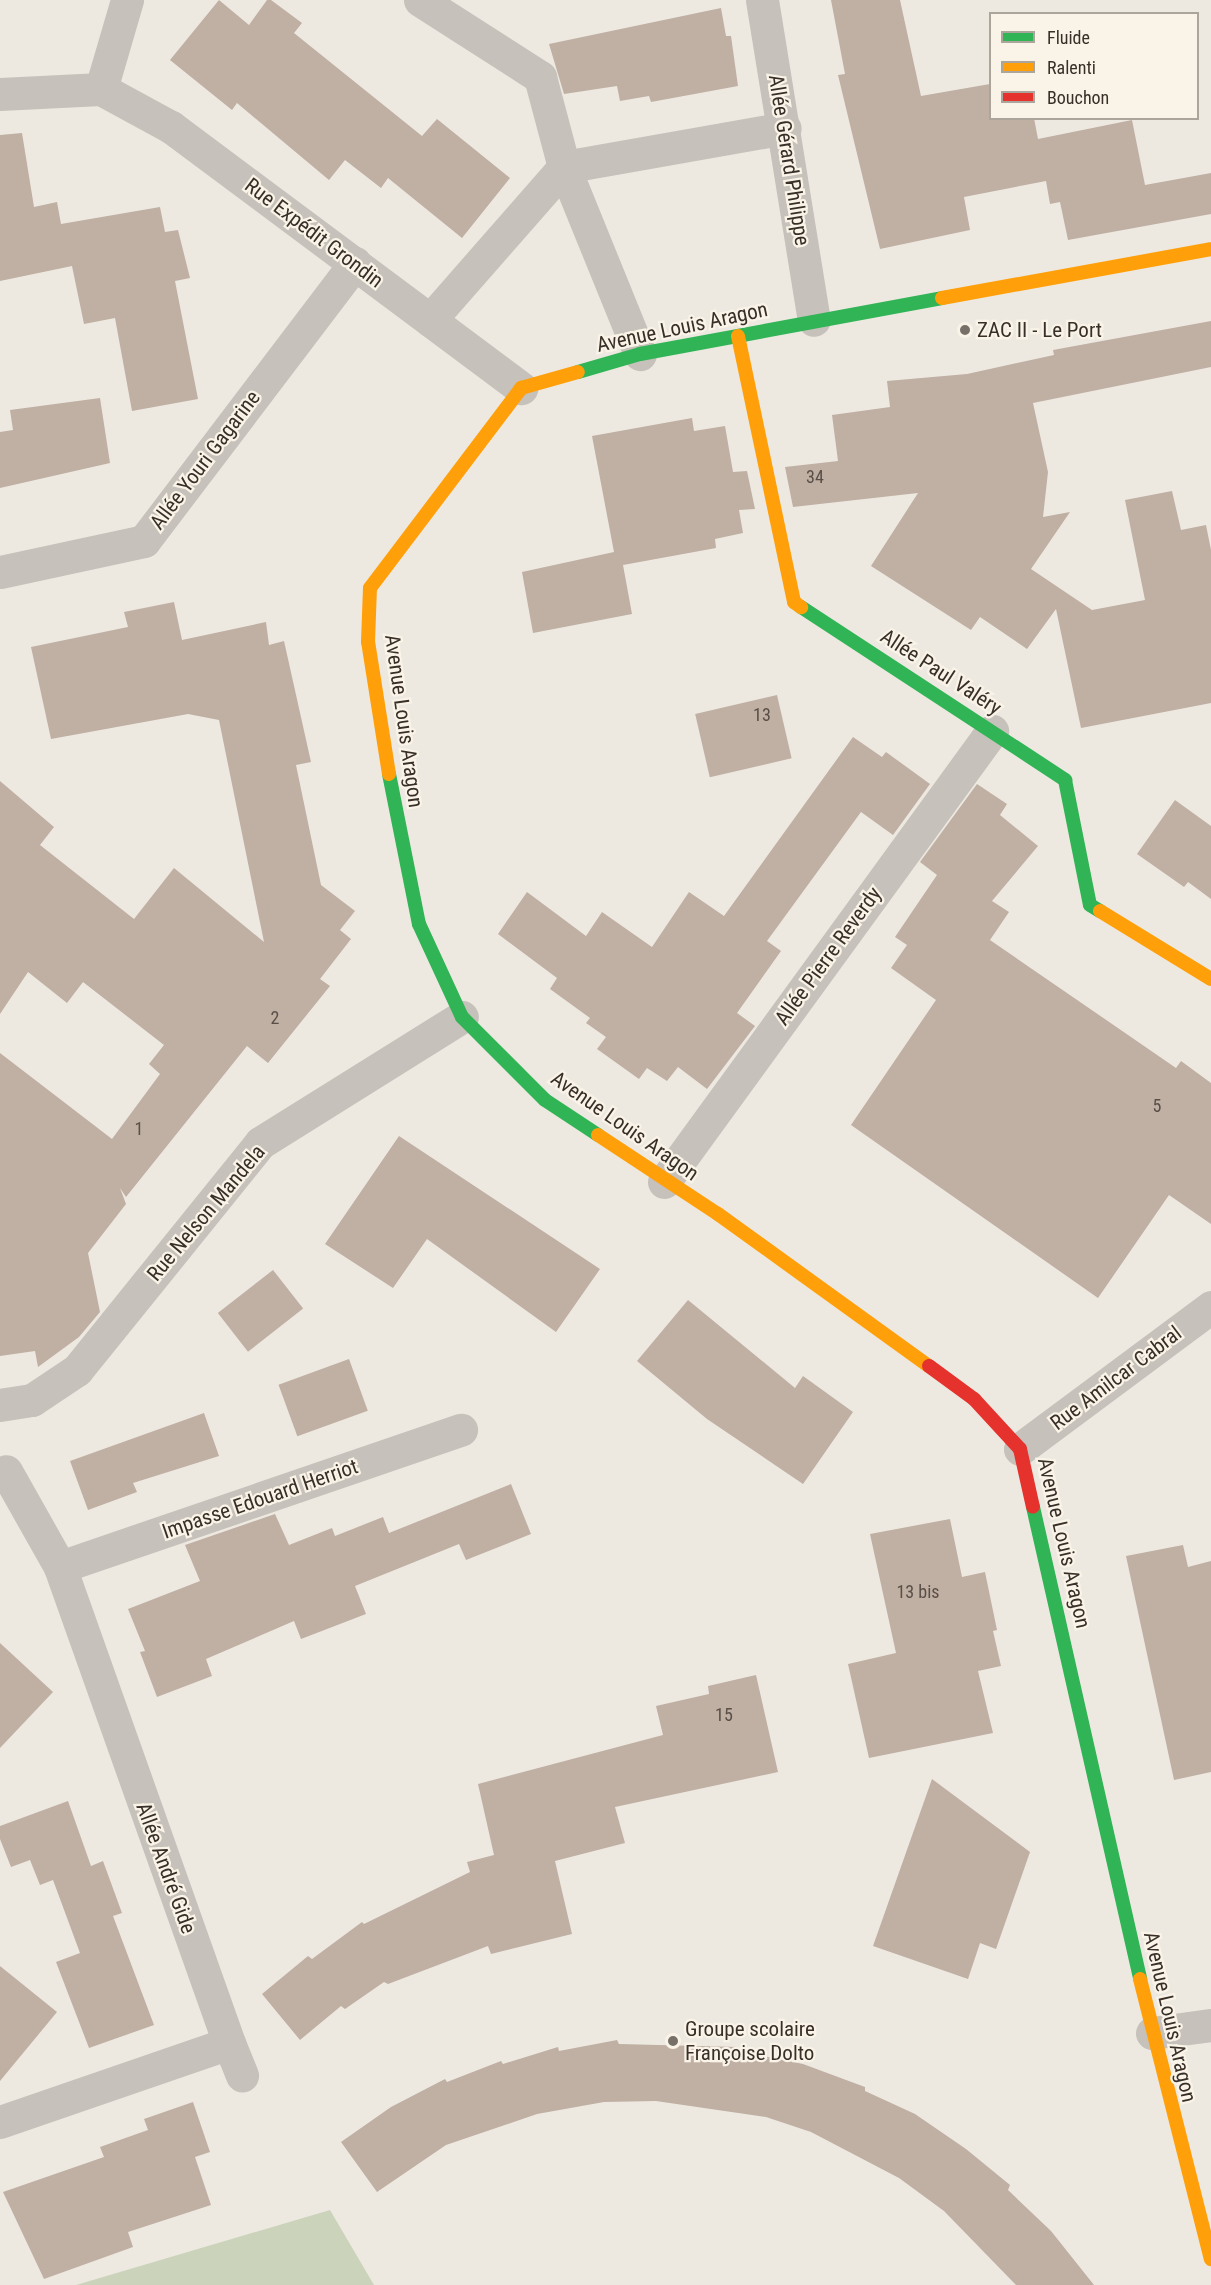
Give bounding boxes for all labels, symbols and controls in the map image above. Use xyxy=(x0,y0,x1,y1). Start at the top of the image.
legend xyxy=(989,12,1199,120)
text: Fluide xyxy=(1047,27,1090,48)
text: Ralenti xyxy=(1047,57,1096,78)
street label: Allée Gérard Philippe xyxy=(763,73,815,247)
text: Bouchon xyxy=(1047,87,1109,108)
street label: Rue Expédit Grondin xyxy=(240,173,388,293)
street label: Avenue Louis Aragon xyxy=(594,297,770,357)
place label: ZAC II - Le Port xyxy=(977,317,1102,343)
marker: ZAC II - Le Port xyxy=(958,323,972,337)
street label: Allée Youri Gagarine xyxy=(145,386,265,534)
house number: 34 xyxy=(806,466,824,488)
street label: Allée Paul Valéry xyxy=(876,624,1006,720)
street label: Avenue Louis Aragon xyxy=(379,633,429,809)
house number: 13 xyxy=(753,704,771,726)
street label: Allée Pierre Reverdy xyxy=(769,882,887,1030)
house number: 2 xyxy=(271,1007,279,1029)
street label: Avenue Louis Aragon xyxy=(546,1066,704,1186)
house number: 5 xyxy=(1153,1095,1161,1117)
house number: 1 xyxy=(135,1118,143,1140)
street label: Rue Nelson Mandela xyxy=(142,1140,270,1286)
street label: Rue Amilcar Cabral xyxy=(1045,1320,1187,1436)
street label: Impasse Edouard Herriot xyxy=(159,1454,361,1544)
street label: Avenue Louis Aragon xyxy=(1032,1455,1096,1631)
house number: 13 bis xyxy=(896,1581,940,1603)
house number: 15 xyxy=(715,1704,733,1726)
street label: Allée André Gide xyxy=(131,1799,201,1937)
street label: Avenue Louis Aragon xyxy=(1138,1929,1202,2105)
place label: Groupe scolaire Françoise Dolto xyxy=(685,2016,815,2066)
marker: Groupe scolaire Françoise Dolto xyxy=(666,2034,680,2048)

